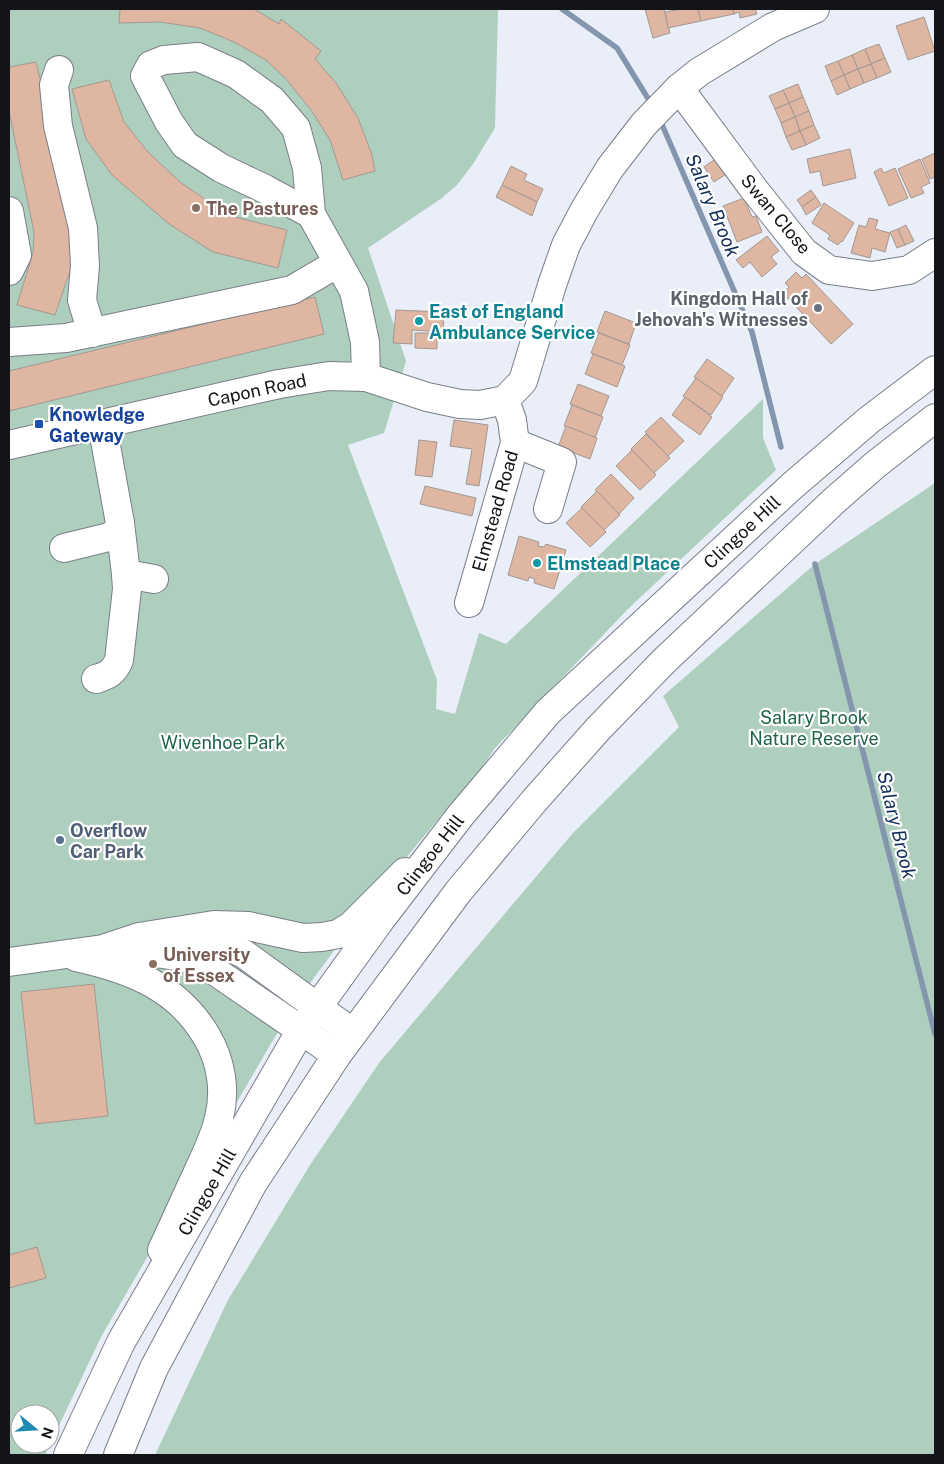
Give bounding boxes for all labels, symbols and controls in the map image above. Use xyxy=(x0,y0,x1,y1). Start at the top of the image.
water label: Salary Brook xyxy=(681,150,745,261)
street label: Swan Close xyxy=(737,170,815,258)
place label: The Pastures xyxy=(206,198,319,219)
marker: The Pastures xyxy=(190,202,202,214)
place label: Kingdom Hall of Jehovah's Witnesses xyxy=(634,288,808,330)
place label: East of England Ambulance Service xyxy=(429,301,596,343)
marker: Kingdom Hall of Jehovah's Witnesses xyxy=(812,302,824,314)
marker: East of England Ambulance Service xyxy=(413,315,425,327)
street label: Capon Road xyxy=(206,369,308,411)
place label: Knowledge Gateway xyxy=(49,404,145,446)
marker: Knowledge Gateway xyxy=(33,418,45,430)
street label: Elmstead Road xyxy=(468,448,522,574)
street label: Clingoe Hill xyxy=(699,491,785,573)
place label: Elmstead Place xyxy=(547,553,680,574)
marker: Elmstead Place xyxy=(531,557,543,569)
park label: Salary Brook Nature Reserve xyxy=(749,707,879,749)
park label: Wivenhoe Park xyxy=(161,732,285,753)
water label: Salary Brook xyxy=(873,769,921,882)
street label: Clingoe Hill xyxy=(392,810,468,900)
place label: Overflow Car Park xyxy=(70,820,147,862)
marker: Overflow Car Park xyxy=(54,834,66,846)
place label: University of Essex xyxy=(163,944,250,986)
marker: University of Essex xyxy=(147,958,159,970)
street label: Clingoe Hill xyxy=(174,1145,240,1239)
north arrow xyxy=(10,1404,60,1454)
text: N xyxy=(38,1425,57,1441)

